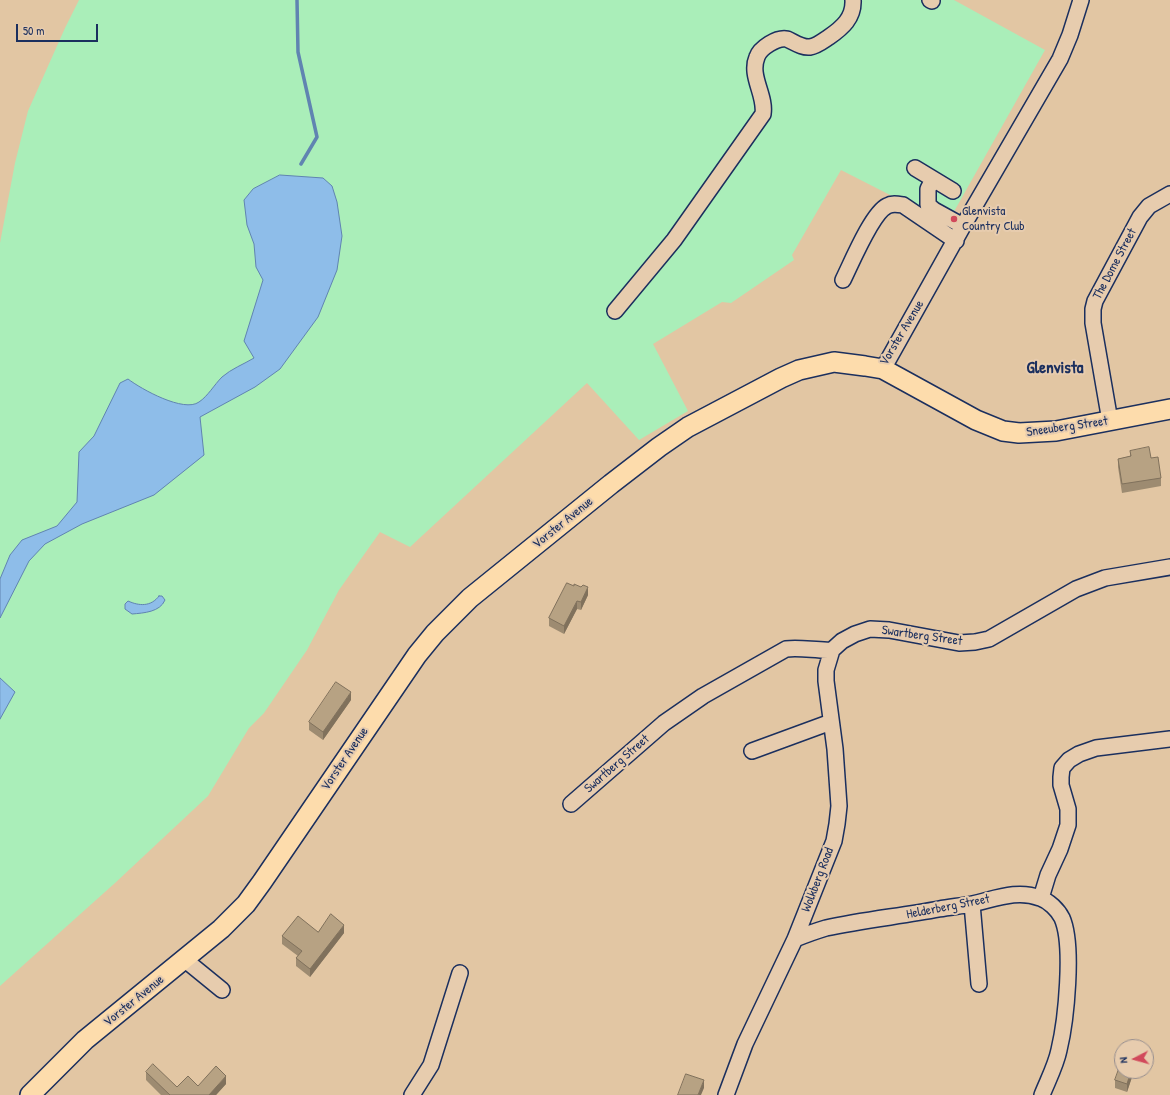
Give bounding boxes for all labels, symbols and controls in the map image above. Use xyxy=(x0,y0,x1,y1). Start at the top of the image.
scale bar xyxy=(18,16,100,42)
text: 50 m xyxy=(23,22,44,39)
place label: Glenvista Country Club xyxy=(962,204,1025,235)
marker: Glenvista Country Club xyxy=(949,214,959,224)
street label: The Dome Street xyxy=(1090,226,1140,302)
street label: Vorster Avenue xyxy=(876,298,928,368)
district label: Glenvista xyxy=(1027,358,1083,378)
street label: Sneeuberg Street xyxy=(1025,414,1109,440)
street label: Vorster Avenue xyxy=(530,494,596,552)
street label: Swartberg Street xyxy=(881,623,963,649)
street label: Vorster Avenue xyxy=(318,724,372,794)
street label: Swartberg Street xyxy=(581,731,653,797)
street label: Wolkberg Road xyxy=(799,846,837,914)
street label: Helderberg Street xyxy=(905,891,991,923)
street label: Vorster Avenue xyxy=(101,972,167,1030)
north arrow xyxy=(1114,1039,1154,1079)
text: N xyxy=(1116,1057,1130,1064)

